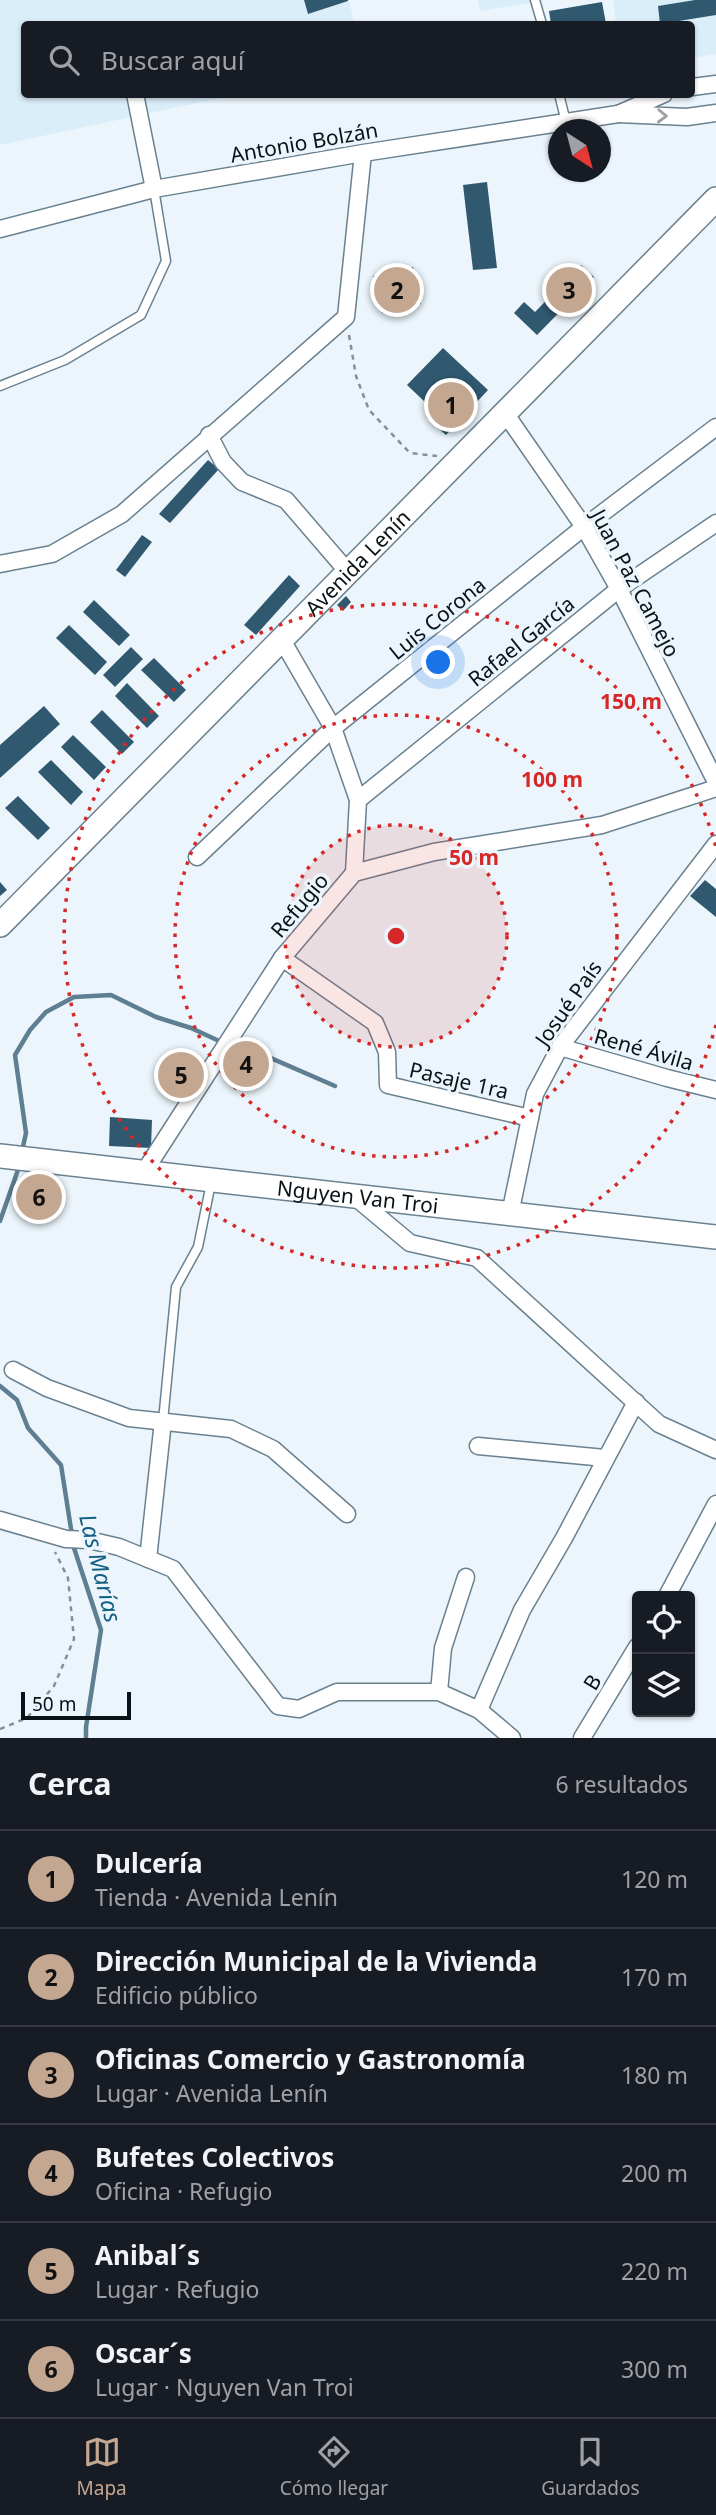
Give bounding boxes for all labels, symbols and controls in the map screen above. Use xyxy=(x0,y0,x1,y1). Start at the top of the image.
search box xyxy=(21,21,695,98)
icon: search xyxy=(45,41,83,79)
text: Buscar aquí xyxy=(101,42,244,78)
one-way arrow xyxy=(656,108,667,123)
street label: Antonio Bolzán xyxy=(228,115,380,169)
north arrow xyxy=(548,119,611,182)
pin: 2 xyxy=(374,264,420,316)
pin: 3 xyxy=(546,264,592,316)
pin: 1 xyxy=(428,379,474,431)
street label: Avenida Lenín xyxy=(299,503,416,622)
street label: Juan Paz Camejo xyxy=(584,503,687,662)
street label: Luis Corona xyxy=(383,570,491,666)
street label: Rafael García xyxy=(462,589,580,693)
your location xyxy=(421,645,455,679)
text: 150 m xyxy=(600,687,662,715)
text: 100 m xyxy=(521,765,583,793)
text: 50 m xyxy=(449,843,499,871)
street label: Refugio xyxy=(264,867,334,943)
centre of rings xyxy=(384,924,408,948)
street label: Josué País xyxy=(527,955,608,1053)
street label: René Ávila xyxy=(591,1021,697,1077)
pin: 4 xyxy=(223,1038,269,1090)
pin: 5 xyxy=(158,1049,204,1101)
street label: Pasaje 1ra xyxy=(407,1055,511,1105)
pin: 6 xyxy=(16,1171,62,1223)
street label: Nguyen Van Troi xyxy=(275,1173,440,1220)
water label: Las Marías xyxy=(72,1511,130,1626)
map controls xyxy=(632,1591,695,1717)
button: locate xyxy=(632,1591,695,1654)
button: layers xyxy=(632,1654,695,1717)
street label: B xyxy=(576,1669,608,1695)
scale bar xyxy=(21,1689,131,1721)
text: 50 m xyxy=(32,1691,76,1717)
text: Cerca xyxy=(28,1763,111,1804)
text: 6 resultados xyxy=(555,1768,688,1800)
text: Dulcería xyxy=(95,1845,203,1881)
text: 1 xyxy=(44,1863,58,1895)
text: 120 m xyxy=(621,1863,688,1895)
text: Tienda · Avenida Lenín xyxy=(95,1881,338,1913)
text: Dirección Municipal de la Vivienda xyxy=(95,1943,537,1979)
text: 2 xyxy=(44,1961,58,1993)
text: 170 m xyxy=(621,1961,688,1993)
text: Edificio público xyxy=(95,1979,258,2011)
text: Oficinas Comercio y Gastronomía xyxy=(95,2041,526,2077)
text: 3 xyxy=(44,2059,58,2091)
text: 180 m xyxy=(621,2059,688,2091)
text: Lugar · Avenida Lenín xyxy=(95,2077,328,2109)
text: Bufetes Colectivos xyxy=(95,2139,334,2175)
text: 4 xyxy=(44,2157,58,2189)
text: 200 m xyxy=(621,2157,688,2189)
text: Oficina · Refugio xyxy=(95,2175,272,2207)
text: Anibal´s xyxy=(95,2237,200,2273)
text: 5 xyxy=(44,2255,58,2287)
text: 220 m xyxy=(621,2255,688,2287)
text: Lugar · Refugio xyxy=(95,2273,259,2305)
text: Oscar´s xyxy=(95,2335,192,2371)
text: 6 xyxy=(44,2353,58,2385)
text: 300 m xyxy=(621,2353,688,2385)
text: Lugar · Nguyen Van Troi xyxy=(95,2371,354,2403)
tab: Mapa xyxy=(77,2433,127,2501)
tab: Cómo llegar xyxy=(280,2433,388,2501)
tab: Guardados xyxy=(541,2433,640,2501)

